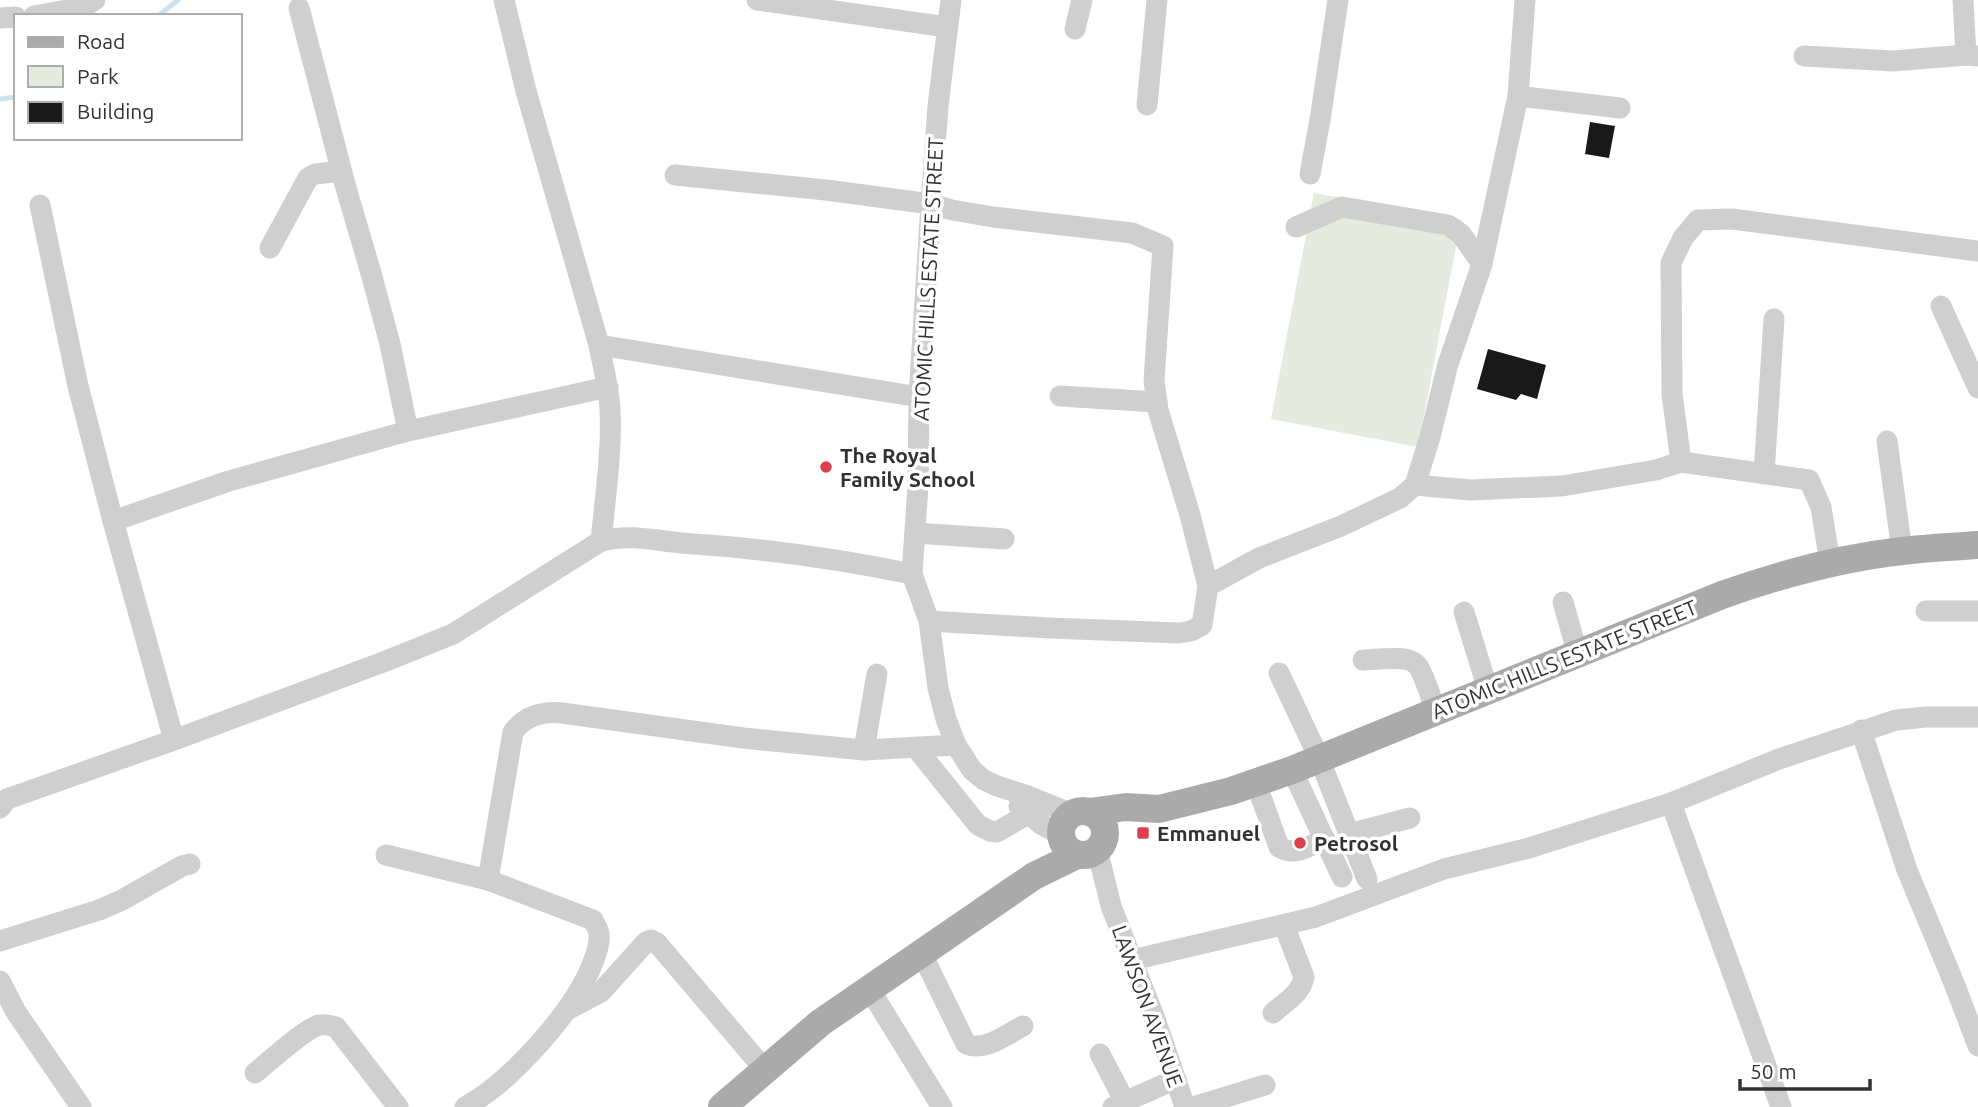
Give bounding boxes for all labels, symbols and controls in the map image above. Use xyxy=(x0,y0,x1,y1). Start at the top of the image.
legend xyxy=(14,14,242,140)
text: Road xyxy=(77,29,125,53)
text: Park xyxy=(77,64,119,88)
text: Building xyxy=(77,99,154,123)
street label: ATOMIC HILLS ESTATE STREET xyxy=(909,136,947,421)
place label: The Royal Family School xyxy=(840,443,975,491)
marker: The Royal Family School xyxy=(818,459,834,475)
street label: ATOMIC HILLS ESTATE STREET xyxy=(1428,595,1700,723)
place label: Emmanuel xyxy=(1157,821,1260,845)
marker: Emmanuel xyxy=(1135,825,1151,841)
place label: Petrosol xyxy=(1314,831,1398,855)
marker: Petrosol xyxy=(1292,835,1308,851)
street label: LAWSON AVENUE xyxy=(1108,922,1188,1090)
scale bar xyxy=(1740,1048,1870,1092)
text: 50 m xyxy=(1750,1059,1797,1083)

